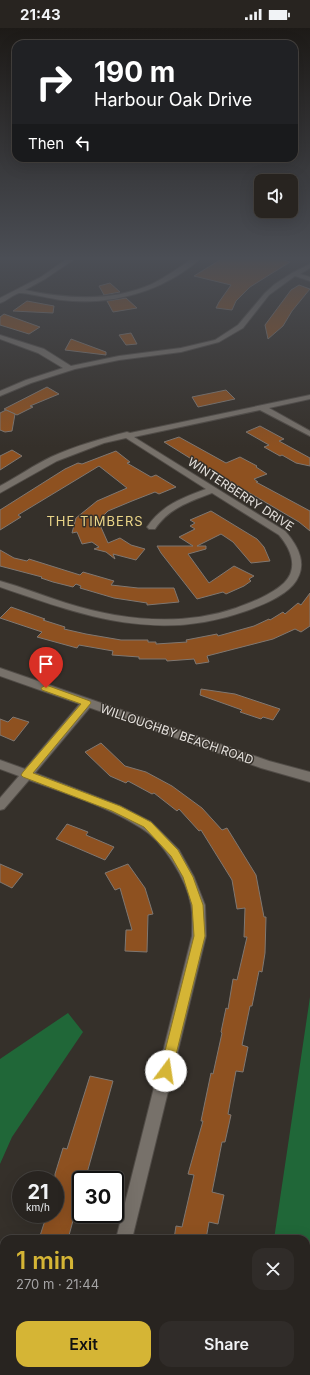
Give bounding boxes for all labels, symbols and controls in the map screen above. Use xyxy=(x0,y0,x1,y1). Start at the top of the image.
text: 21:43 xyxy=(20,5,61,24)
text: 190 m xyxy=(94,55,175,89)
icon: right xyxy=(28,56,80,108)
text: Harbour Oak Drive xyxy=(94,89,252,110)
icon: left xyxy=(72,132,94,154)
text: Then xyxy=(28,134,64,153)
map controls xyxy=(254,174,298,218)
button: sound xyxy=(254,174,298,218)
street label: WINTERBERRY DRIVE xyxy=(185,454,297,534)
district label: THE TIMBERS xyxy=(46,513,144,529)
pin xyxy=(29,647,63,688)
icon: arrive xyxy=(35,653,57,675)
street label: WILLOUGHBY BEACH ROAD xyxy=(98,701,256,767)
position arrow xyxy=(145,1050,187,1092)
speed limit sign: 30 xyxy=(72,1171,124,1223)
text: 21 xyxy=(27,1180,49,1204)
text: km/h xyxy=(26,1201,50,1213)
text: 1 min xyxy=(16,1246,75,1275)
button: close xyxy=(252,1248,294,1290)
text: 270 m · 21:44 xyxy=(16,1276,99,1292)
button: Exit xyxy=(16,1321,151,1367)
button: Share xyxy=(159,1321,294,1367)

